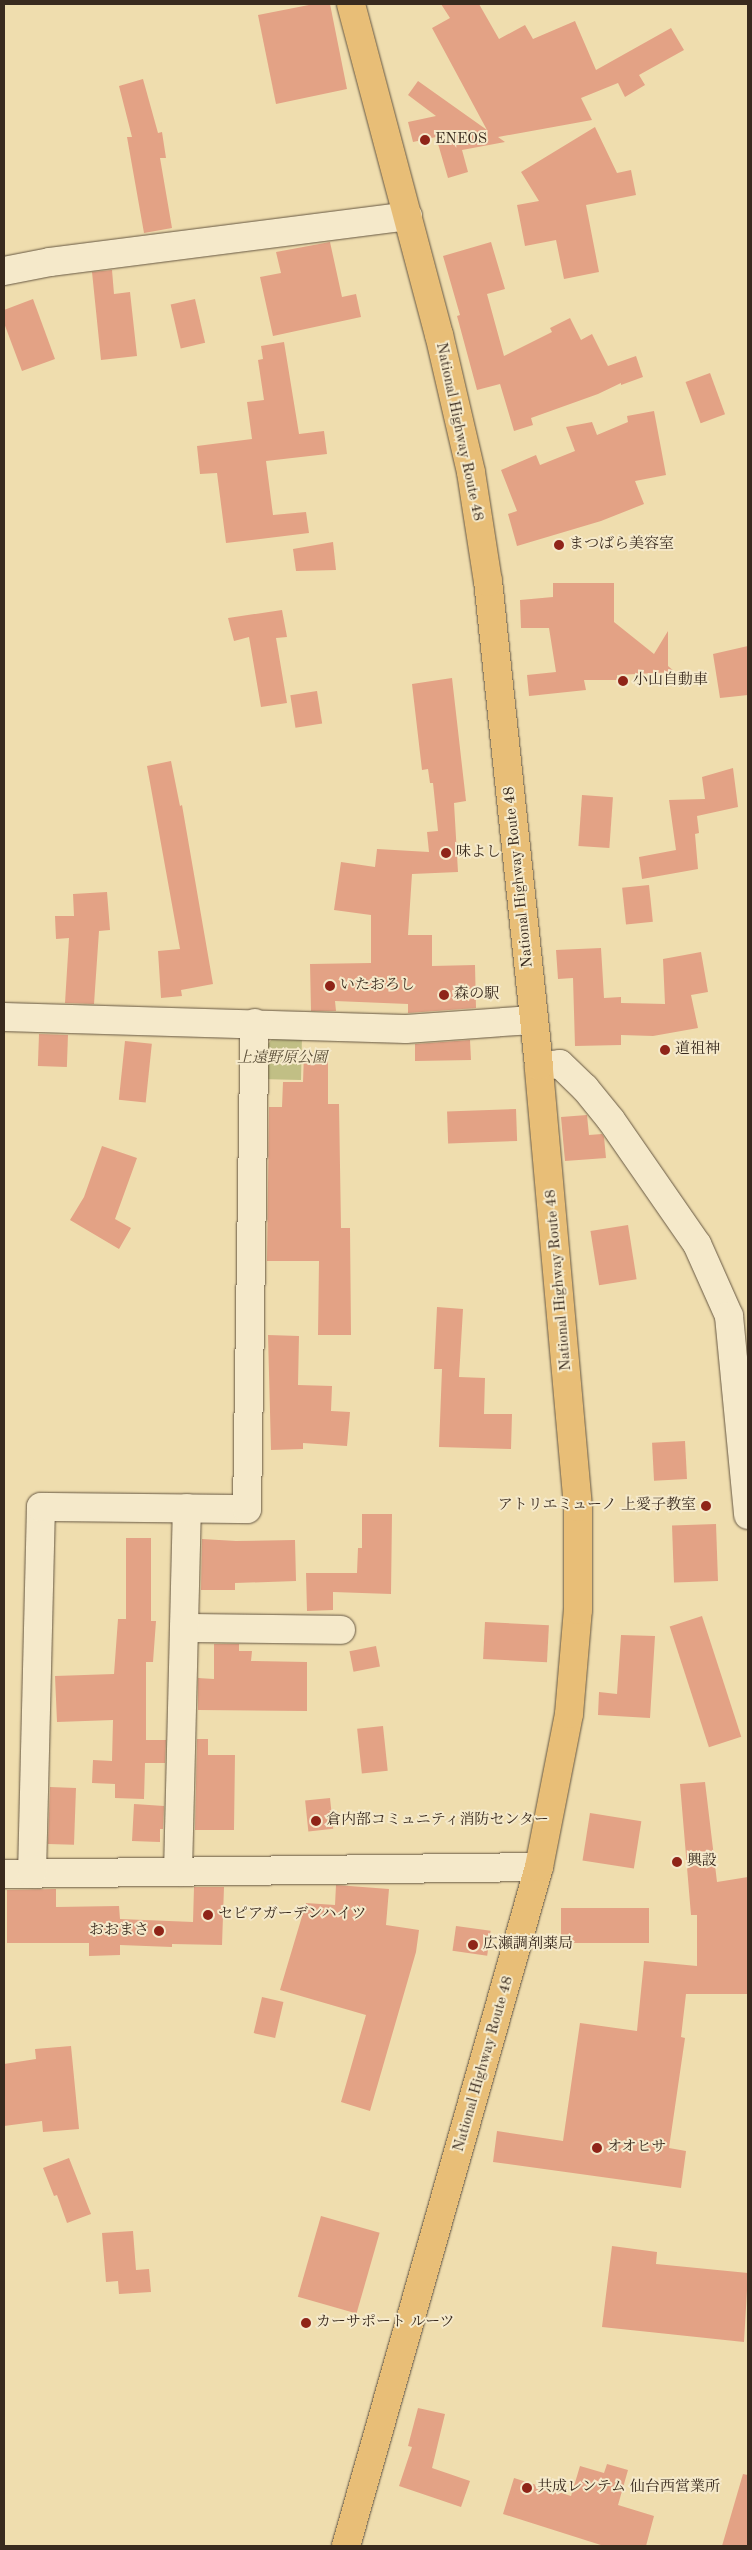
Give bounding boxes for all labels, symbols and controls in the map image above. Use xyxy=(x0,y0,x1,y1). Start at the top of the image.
place label: ENEOS xyxy=(435,131,487,149)
marker: ENEOS xyxy=(419,134,431,146)
street label: National Highway Route 48 xyxy=(431,341,487,523)
place label: まつばら美容室 xyxy=(569,536,674,554)
marker: まつばら美容室 xyxy=(553,539,565,551)
place label: 小山自動車 xyxy=(633,672,708,690)
marker: 小山自動車 xyxy=(617,675,629,687)
street label: National Highway Route 48 xyxy=(501,786,537,968)
place label: 味よし xyxy=(456,844,501,862)
marker: 味よし xyxy=(440,847,452,859)
place label: いたおろし xyxy=(340,977,415,995)
marker: いたおろし xyxy=(324,980,336,992)
place label: 森の駅 xyxy=(454,986,499,1004)
marker: 森の駅 xyxy=(438,989,450,1001)
place label: 道祖神 xyxy=(675,1041,720,1059)
marker: 道祖神 xyxy=(659,1044,671,1056)
park label: 上遠野原公園 xyxy=(237,1050,327,1068)
street label: National Highway Route 48 xyxy=(542,1189,576,1371)
place label: アトリエミューノ 上愛子教室 xyxy=(497,1497,696,1515)
marker: アトリエミューノ 上愛子教室 xyxy=(700,1500,712,1512)
place label: 倉内部コミュニティ消防センター xyxy=(326,1812,551,1830)
marker: 倉内部コミュニティ消防センター xyxy=(310,1815,322,1827)
place label: 興設 xyxy=(687,1853,717,1871)
marker: 興設 xyxy=(671,1856,683,1868)
place label: セピアガーデンハイツ xyxy=(218,1906,368,1924)
marker: セピアガーデンハイツ xyxy=(202,1909,214,1921)
place label: おおまさ xyxy=(89,1922,149,1940)
marker: おおまさ xyxy=(153,1925,165,1937)
place label: 広瀬調剤薬局 xyxy=(483,1936,573,1954)
marker: 広瀬調剤薬局 xyxy=(467,1939,479,1951)
street label: National Highway Route 48 xyxy=(450,1974,518,2154)
place label: オオヒサ xyxy=(607,2139,667,2157)
marker: オオヒサ xyxy=(591,2142,603,2154)
place label: カーサポート ルーツ xyxy=(316,2314,455,2332)
marker: カーサポート ルーツ xyxy=(300,2317,312,2329)
place label: 共成レンテム 仙台西営業所 xyxy=(537,2479,721,2497)
marker: 共成レンテム 仙台西営業所 xyxy=(521,2482,533,2494)

